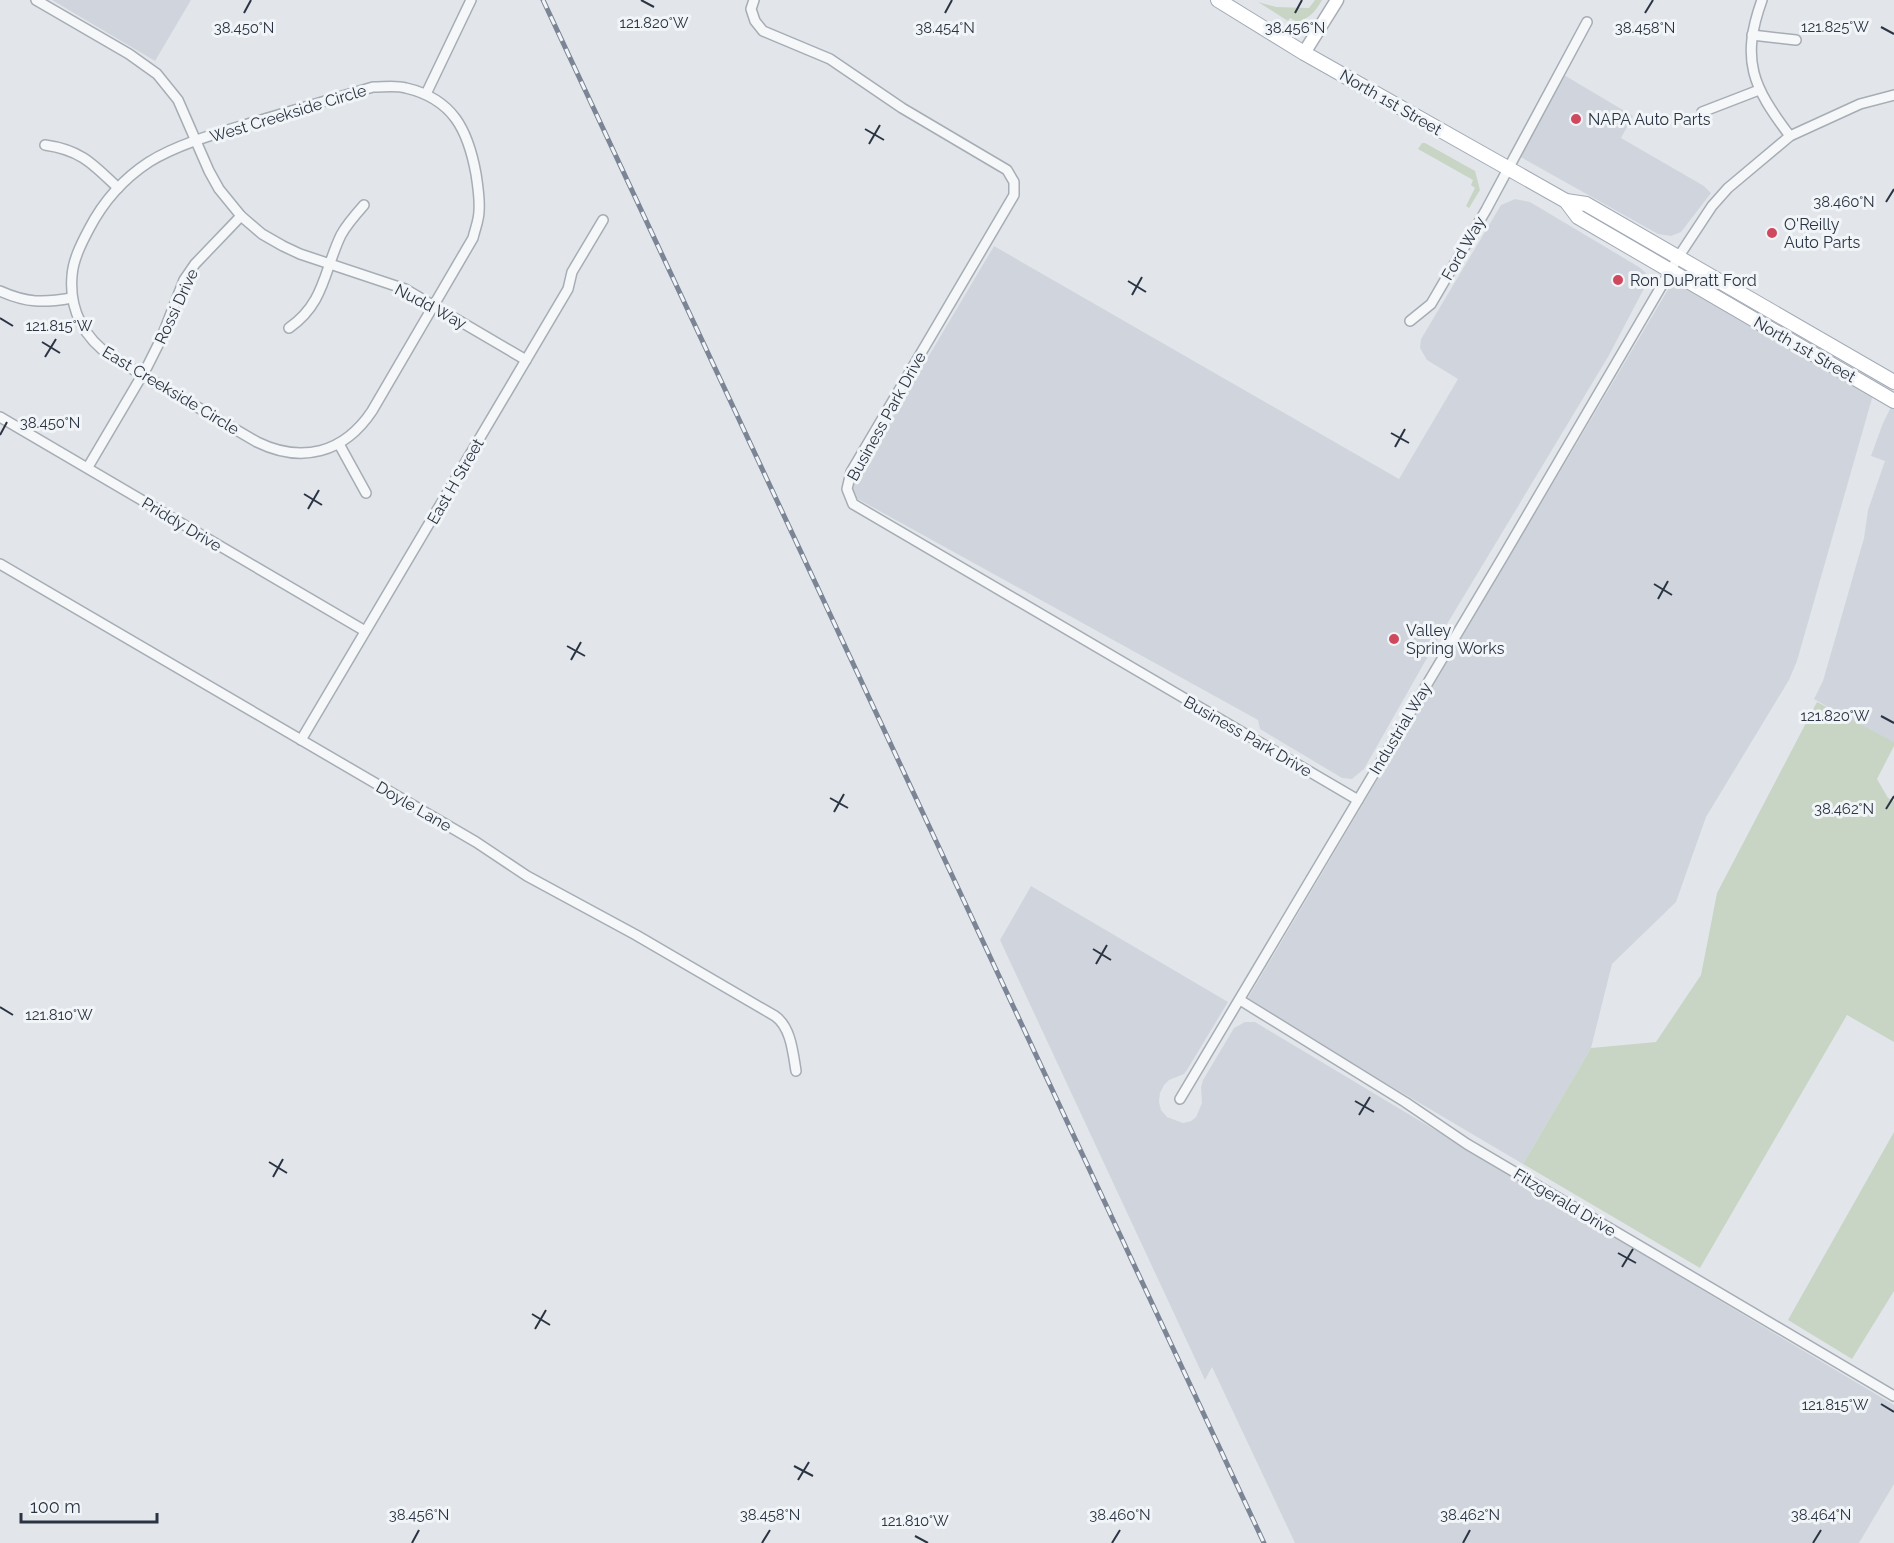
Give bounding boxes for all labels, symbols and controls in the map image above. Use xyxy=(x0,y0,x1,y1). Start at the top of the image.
text: 121.820°W xyxy=(620,14,689,32)
text: 121.825°W xyxy=(1801,18,1869,36)
text: 38.450°N xyxy=(214,19,274,37)
text: 38.454°N xyxy=(915,19,975,37)
text: 38.456°N xyxy=(1265,19,1325,37)
text: 38.458°N xyxy=(1615,19,1675,37)
street label: North 1st Street xyxy=(1336,66,1446,140)
street label: West Creekside Circle xyxy=(208,81,369,146)
place label: NAPA Auto Parts xyxy=(1588,110,1711,129)
marker: NAPA Auto Parts xyxy=(1569,112,1583,126)
text: 38.460°N xyxy=(1813,193,1875,211)
street label: Ford Way xyxy=(1438,213,1489,283)
place label: O'Reilly Auto Parts xyxy=(1784,215,1861,252)
marker: O'Reilly Auto Parts xyxy=(1765,226,1779,240)
street label: Rossi Drive xyxy=(151,266,202,347)
place label: Ron DuPratt Ford xyxy=(1630,271,1757,290)
marker: Ron DuPratt Ford xyxy=(1611,273,1625,287)
street label: Nudd Way xyxy=(392,280,470,333)
street label: North 1st Street xyxy=(1750,313,1860,387)
text: 121.815°W xyxy=(26,317,93,335)
street label: East Creekside Circle xyxy=(99,342,243,439)
street label: Business Park Drive xyxy=(843,348,930,484)
text: 38.450°N xyxy=(20,414,80,432)
street label: East H Street xyxy=(423,434,488,528)
street label: Priddy Drive xyxy=(139,493,225,556)
place label: Valley Spring Works xyxy=(1406,621,1505,658)
marker: Valley Spring Works xyxy=(1387,632,1401,646)
street label: Industrial Way xyxy=(1365,678,1436,778)
street label: Business Park Drive xyxy=(1180,692,1315,781)
text: 121.820°W xyxy=(1801,707,1870,725)
street label: Doyle Lane xyxy=(373,777,455,836)
text: 38.462°N xyxy=(1814,800,1874,818)
text: 121.810°W xyxy=(25,1006,93,1024)
street label: Fitzgerald Drive xyxy=(1510,1164,1619,1240)
text: 121.815°W xyxy=(1802,1396,1869,1414)
scale bar xyxy=(21,1486,158,1524)
text: 100 m xyxy=(30,1496,81,1517)
text: 38.456°N xyxy=(389,1506,449,1524)
text: 38.458°N xyxy=(740,1506,800,1524)
text: 38.460°N xyxy=(1089,1506,1151,1524)
text: 38.462°N xyxy=(1440,1506,1500,1524)
text: 38.464°N xyxy=(1791,1506,1851,1524)
text: 121.810°W xyxy=(881,1512,949,1530)

